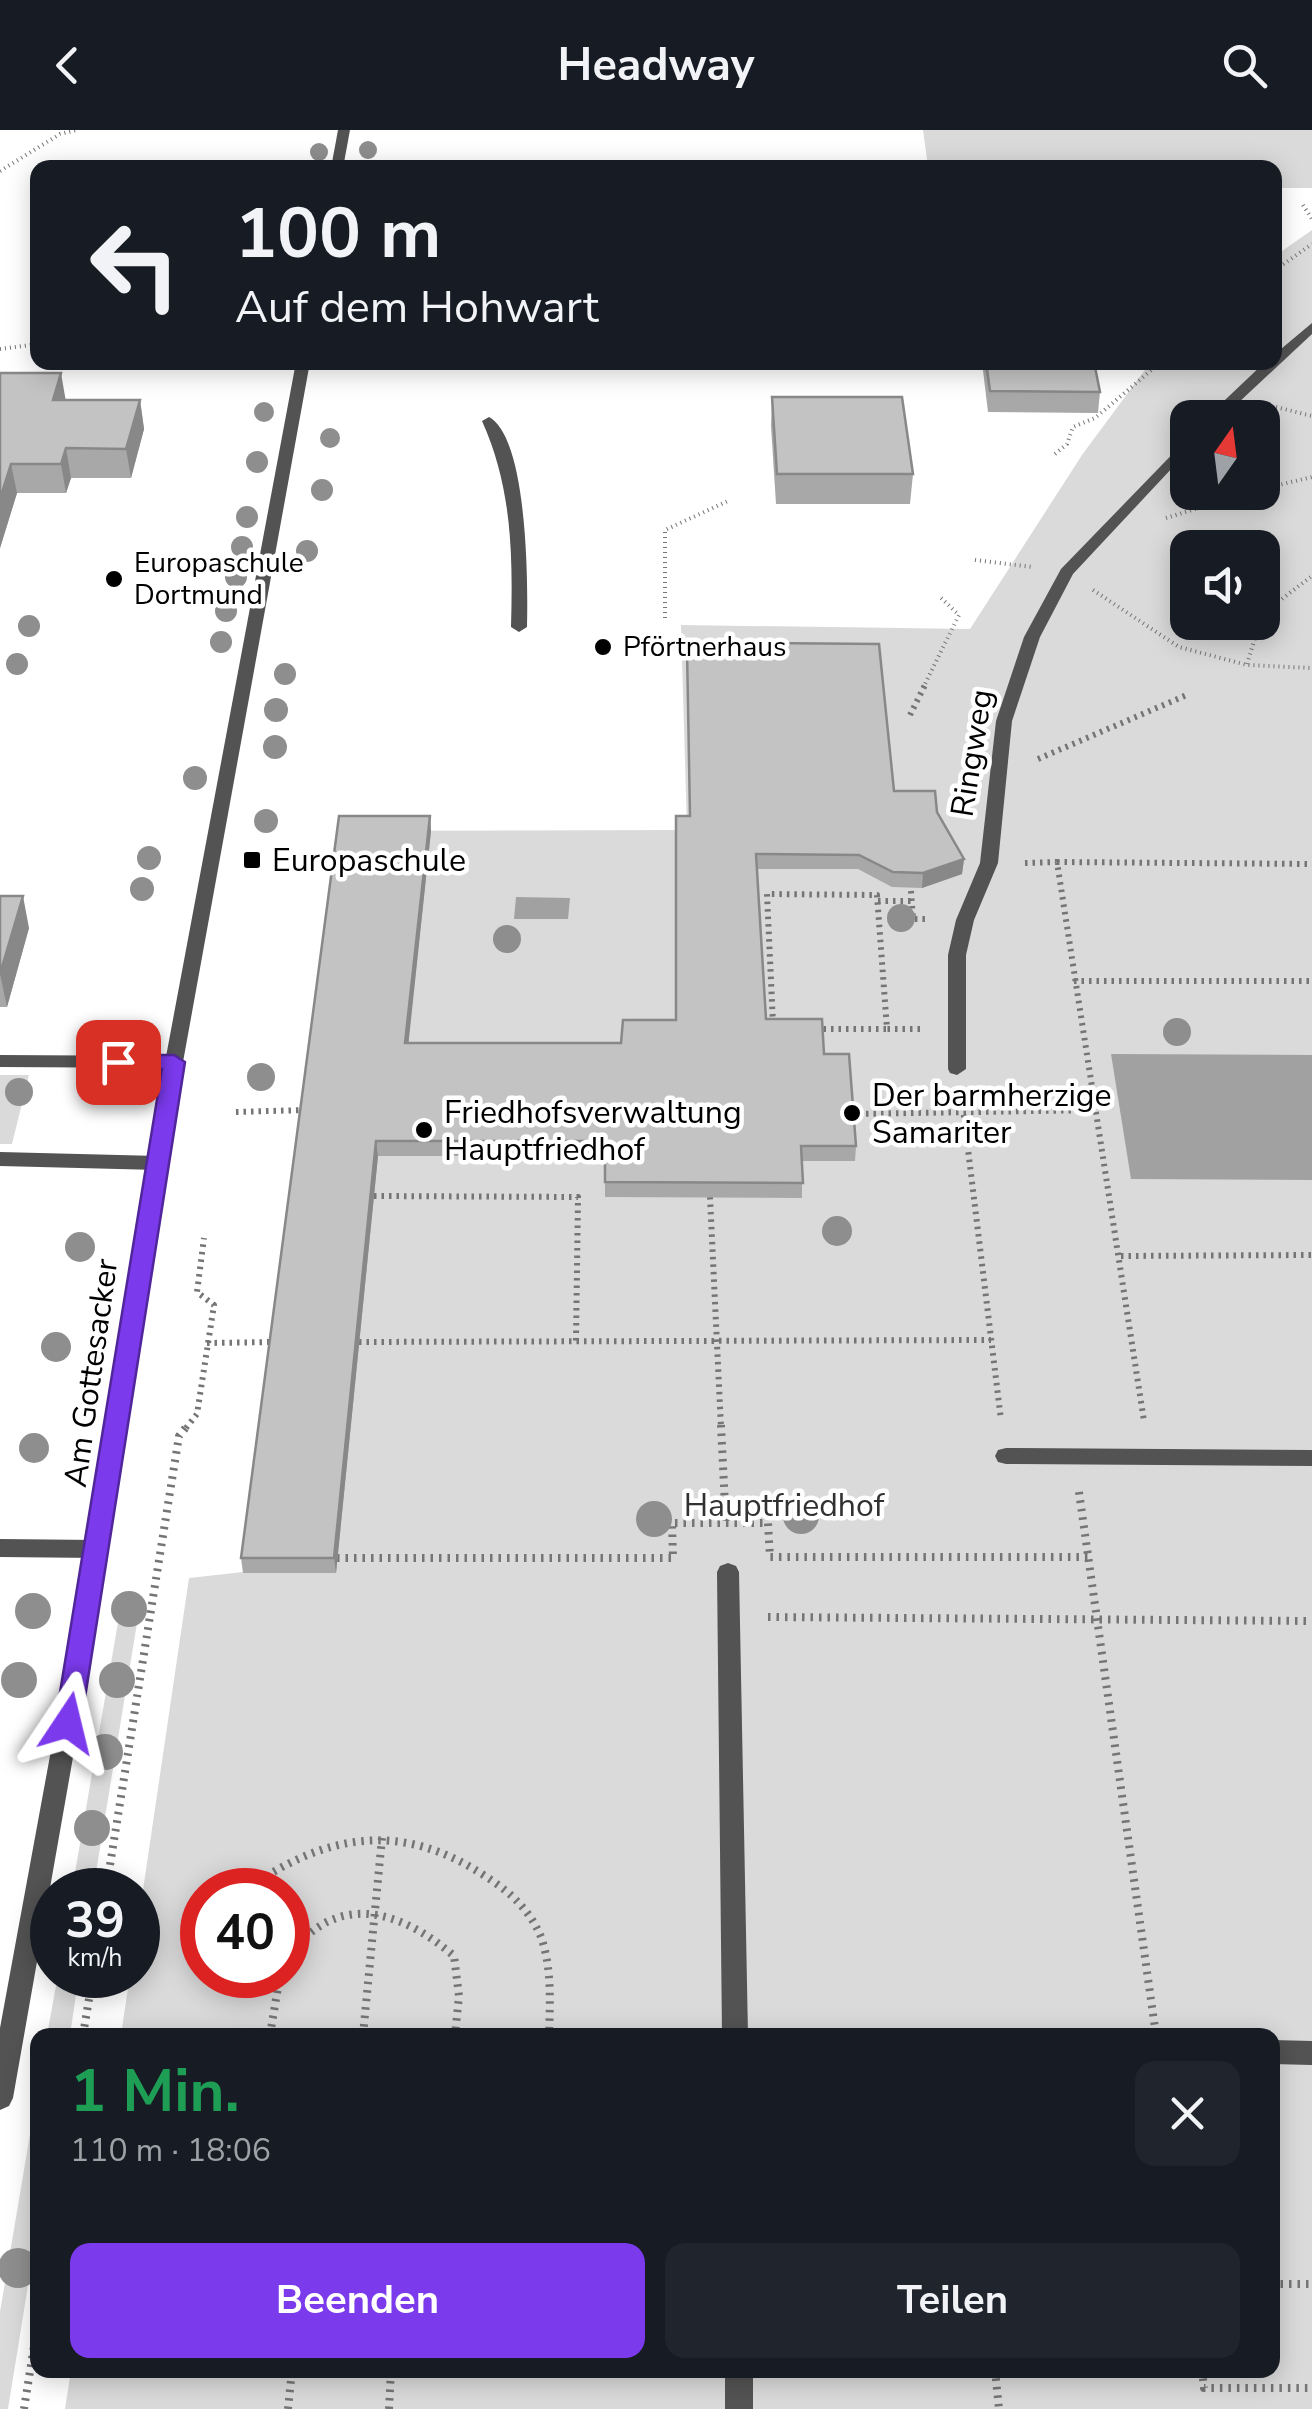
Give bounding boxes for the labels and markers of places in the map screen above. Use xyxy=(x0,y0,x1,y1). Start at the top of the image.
place label: Europaschule Dortmund xyxy=(134,544,304,614)
marker: Europaschule Dortmund xyxy=(103,568,125,590)
place label: Pförtnerhaus xyxy=(623,628,787,666)
marker: Pförtnerhaus xyxy=(592,636,614,658)
place label: Europaschule xyxy=(272,839,466,882)
marker: Europaschule xyxy=(241,849,263,871)
pin xyxy=(76,1020,161,1105)
place label: Der barmherzige Samariter xyxy=(872,1074,1112,1154)
place label: Friedhofsverwaltung Hauptfriedhof xyxy=(444,1091,742,1171)
marker: Der barmherzige Samariter xyxy=(841,1102,863,1124)
marker: Friedhofsverwaltung Hauptfriedhof xyxy=(413,1119,435,1141)

